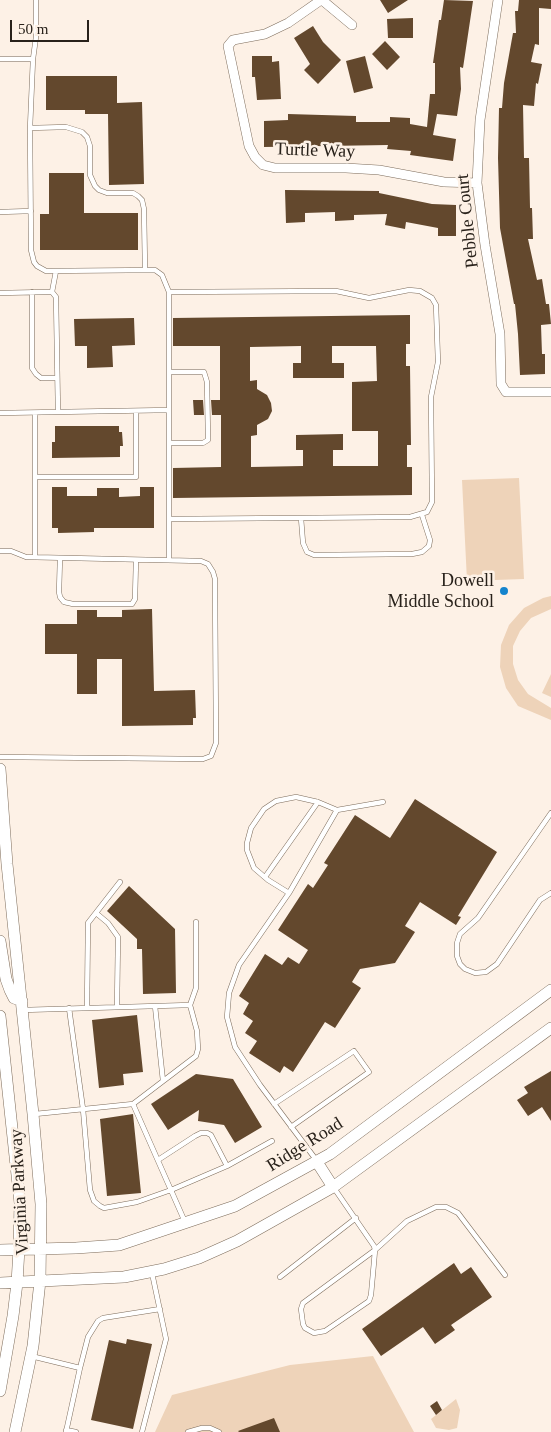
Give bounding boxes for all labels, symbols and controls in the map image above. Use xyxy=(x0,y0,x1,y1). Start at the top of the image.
scale bar xyxy=(12,10,91,42)
text: 50 m xyxy=(18,21,48,37)
street label: Turtle Way xyxy=(274,139,356,163)
street label: Pebble Court xyxy=(452,173,484,269)
place label: Dowell Middle School xyxy=(388,570,494,612)
marker: Dowell Middle School xyxy=(498,585,510,597)
street label: Ridge Road xyxy=(263,1113,347,1177)
street label: Virginia Parkway xyxy=(6,1128,34,1256)

